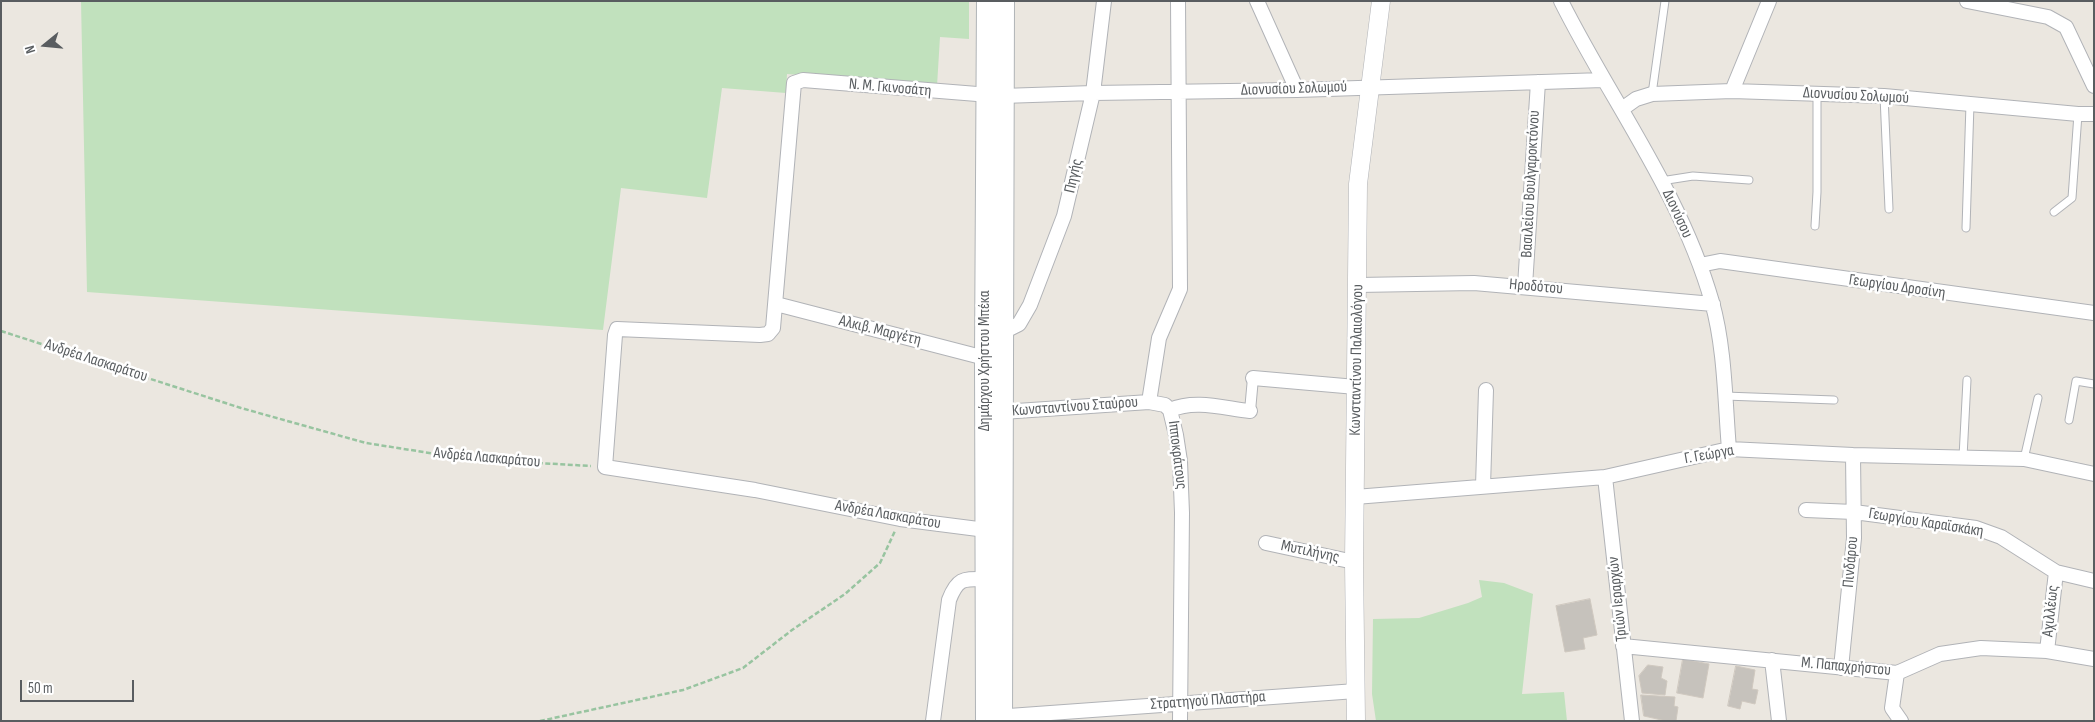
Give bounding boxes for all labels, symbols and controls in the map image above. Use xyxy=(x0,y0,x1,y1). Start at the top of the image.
north arrow xyxy=(20,20,70,70)
text: N xyxy=(21,43,39,56)
street label: Ν. Μ. Γκινοσάτη xyxy=(848,75,932,101)
street label: Διονυσίου Σολωμού xyxy=(1241,78,1347,100)
street label: Διονυσίου Σολωμού xyxy=(1803,84,1909,108)
street label: Βασιλείου Βουλγαροκτόνου xyxy=(1518,110,1544,258)
street label: Πηγής xyxy=(1061,157,1087,195)
street label: Διονύσου xyxy=(1658,187,1696,241)
street label: Γεωργίου Δροσίνη xyxy=(1847,271,1947,303)
street label: Ηροδότου xyxy=(1508,275,1564,299)
street label: Κωνσταντίνου Παλαιολόγου xyxy=(1346,284,1368,436)
street label: Δημάρχου Χρήστου Μπέκα xyxy=(975,291,995,431)
street label: Αλκιβ. Μαργέτη xyxy=(837,312,923,350)
street label: Ανδρέα Λασκαράτου xyxy=(42,335,150,387)
street label: Κωνσταντίνου Σταύρου xyxy=(1011,393,1139,421)
street label: Ιπποκράτους xyxy=(1163,420,1191,490)
street label: Γ. Γεώργα xyxy=(1683,441,1735,469)
street label: Ανδρέα Λασκαράτου xyxy=(433,444,541,472)
street label: Ανδρέα Λασκαράτου xyxy=(834,496,942,534)
street label: Γεωργίου Καραϊσκάκη xyxy=(1867,504,1985,542)
street label: Μυτιλήνης xyxy=(1279,536,1341,568)
street label: Πινδάρου xyxy=(1839,536,1863,588)
street label: Τριών Ιεραρχών xyxy=(1604,556,1632,642)
street label: Αχιλλέως xyxy=(2039,584,2063,638)
street label: Μ. Παπαχρήστου xyxy=(1800,654,1892,680)
scale bar xyxy=(22,670,136,702)
text: 50 m xyxy=(28,679,53,698)
street label: Στρατηγού Πλαστήρα xyxy=(1150,687,1266,715)

